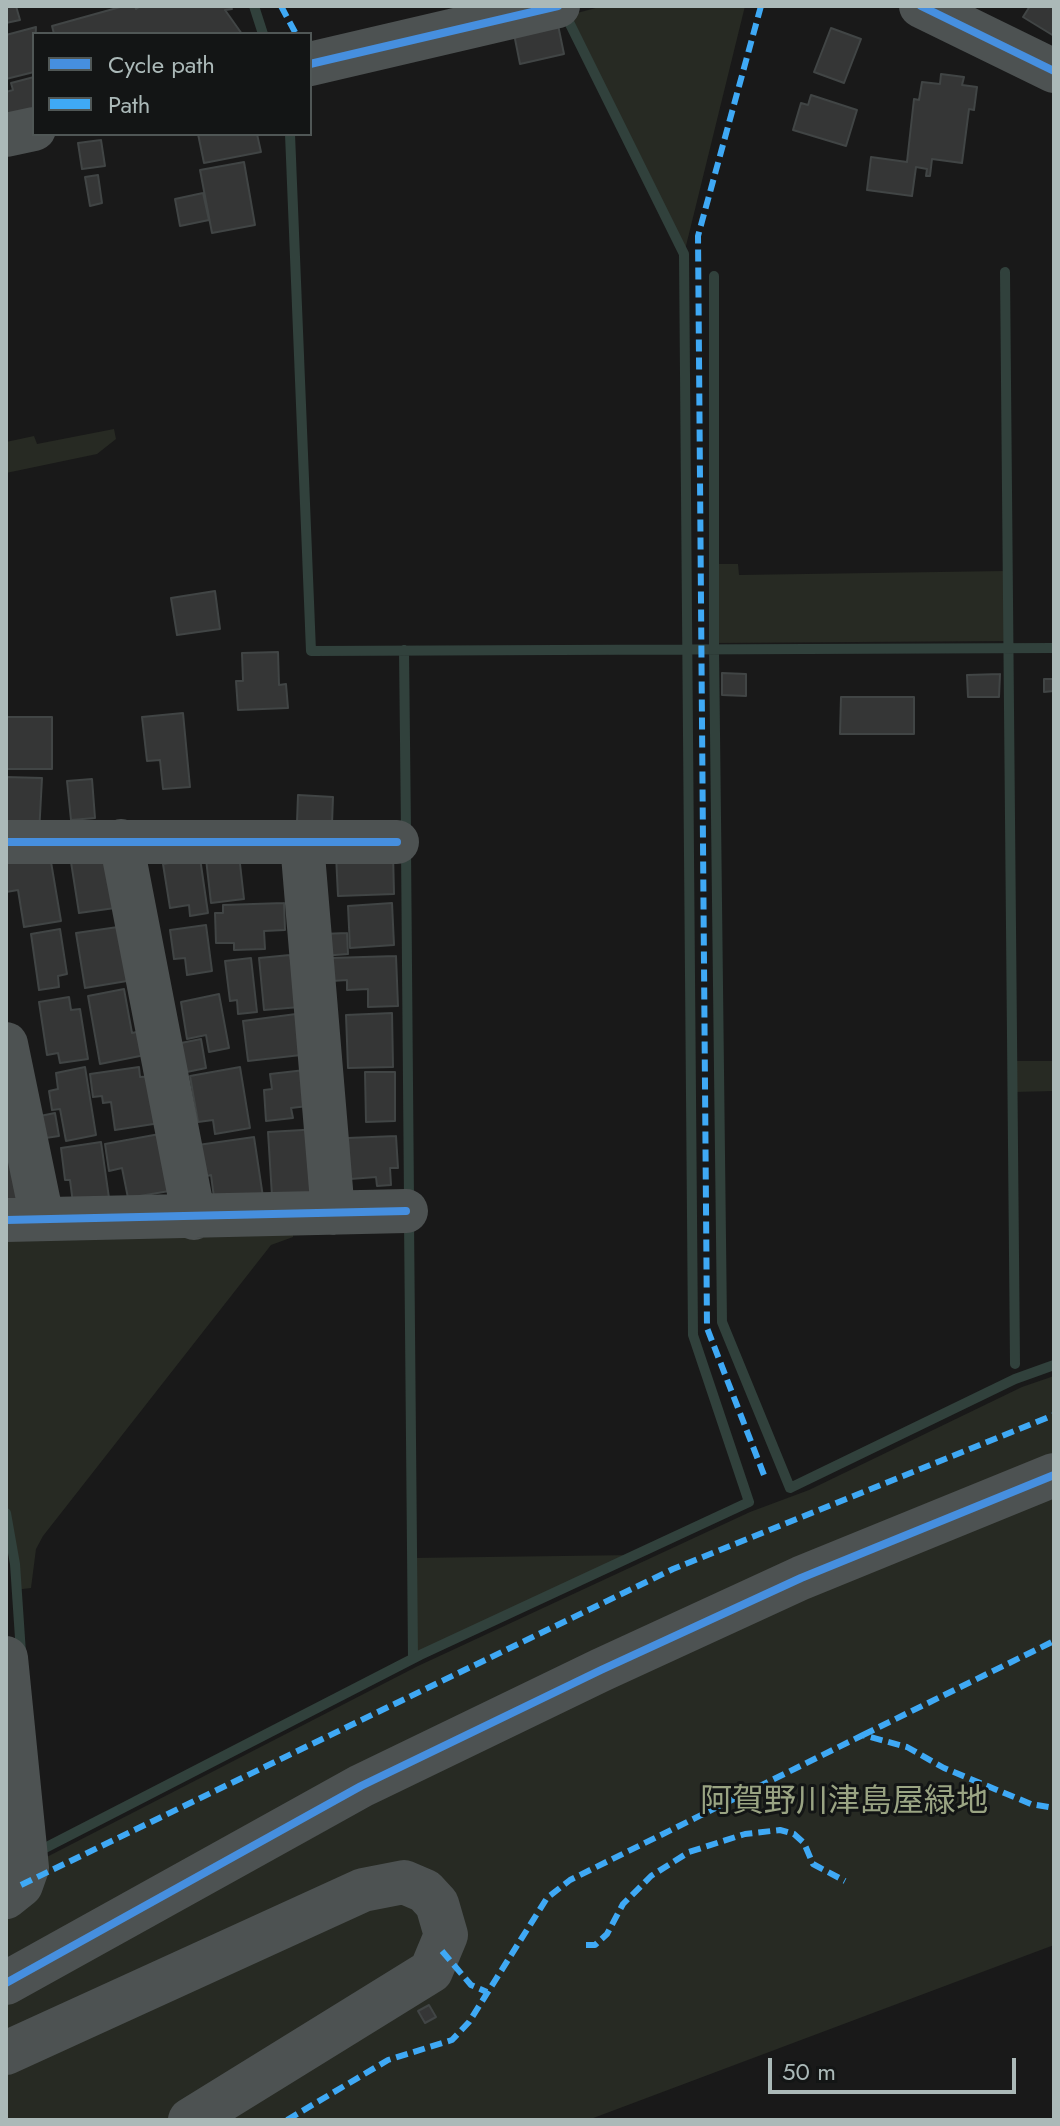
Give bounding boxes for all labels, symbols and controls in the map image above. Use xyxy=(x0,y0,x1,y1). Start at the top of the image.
legend xyxy=(32,32,312,136)
text: Cycle path xyxy=(108,47,215,82)
text: Path xyxy=(108,87,150,122)
park label: 阿賀野川津島屋緑地 xyxy=(700,1784,988,1822)
scale bar xyxy=(772,2042,1020,2092)
text: 50 m xyxy=(782,2054,836,2089)

